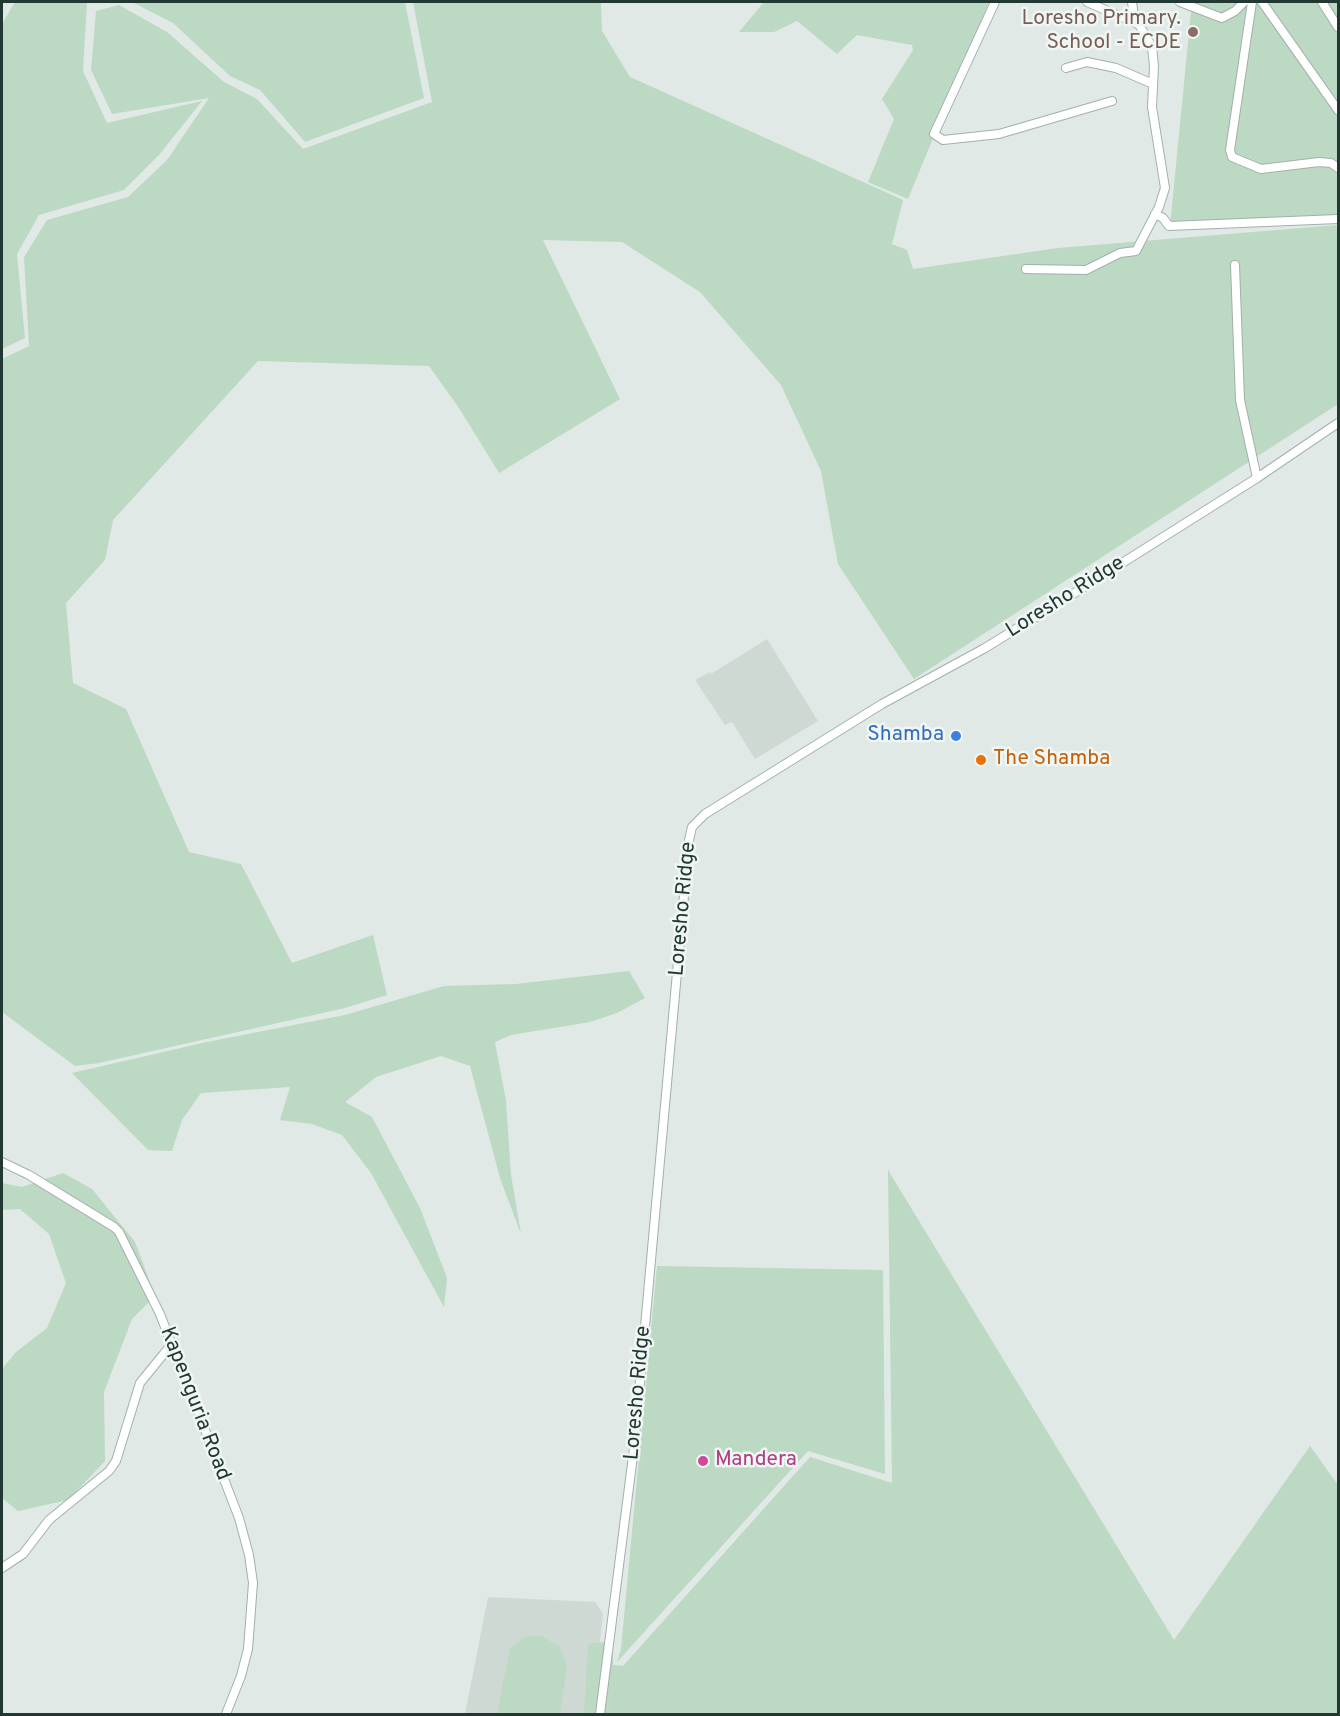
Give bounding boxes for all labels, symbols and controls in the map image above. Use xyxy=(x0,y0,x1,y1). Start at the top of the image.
place label: Loresho Primary. School - ECDE xyxy=(1022,7,1181,57)
marker: Loresho Primary. School - ECDE xyxy=(1186,25,1200,39)
street label: Loresho Ridge xyxy=(1002,552,1130,644)
place label: Shamba xyxy=(867,723,944,749)
marker: Shamba xyxy=(949,729,963,743)
place label: The Shamba xyxy=(993,747,1110,773)
marker: The Shamba xyxy=(974,753,988,767)
street label: Loresho Ridge xyxy=(666,841,702,977)
street label: Kapenguria Road xyxy=(153,1324,235,1484)
street label: Loresho Ridge xyxy=(621,1325,657,1461)
place label: Mandera xyxy=(715,1448,797,1474)
marker: Mandera xyxy=(696,1454,710,1468)

